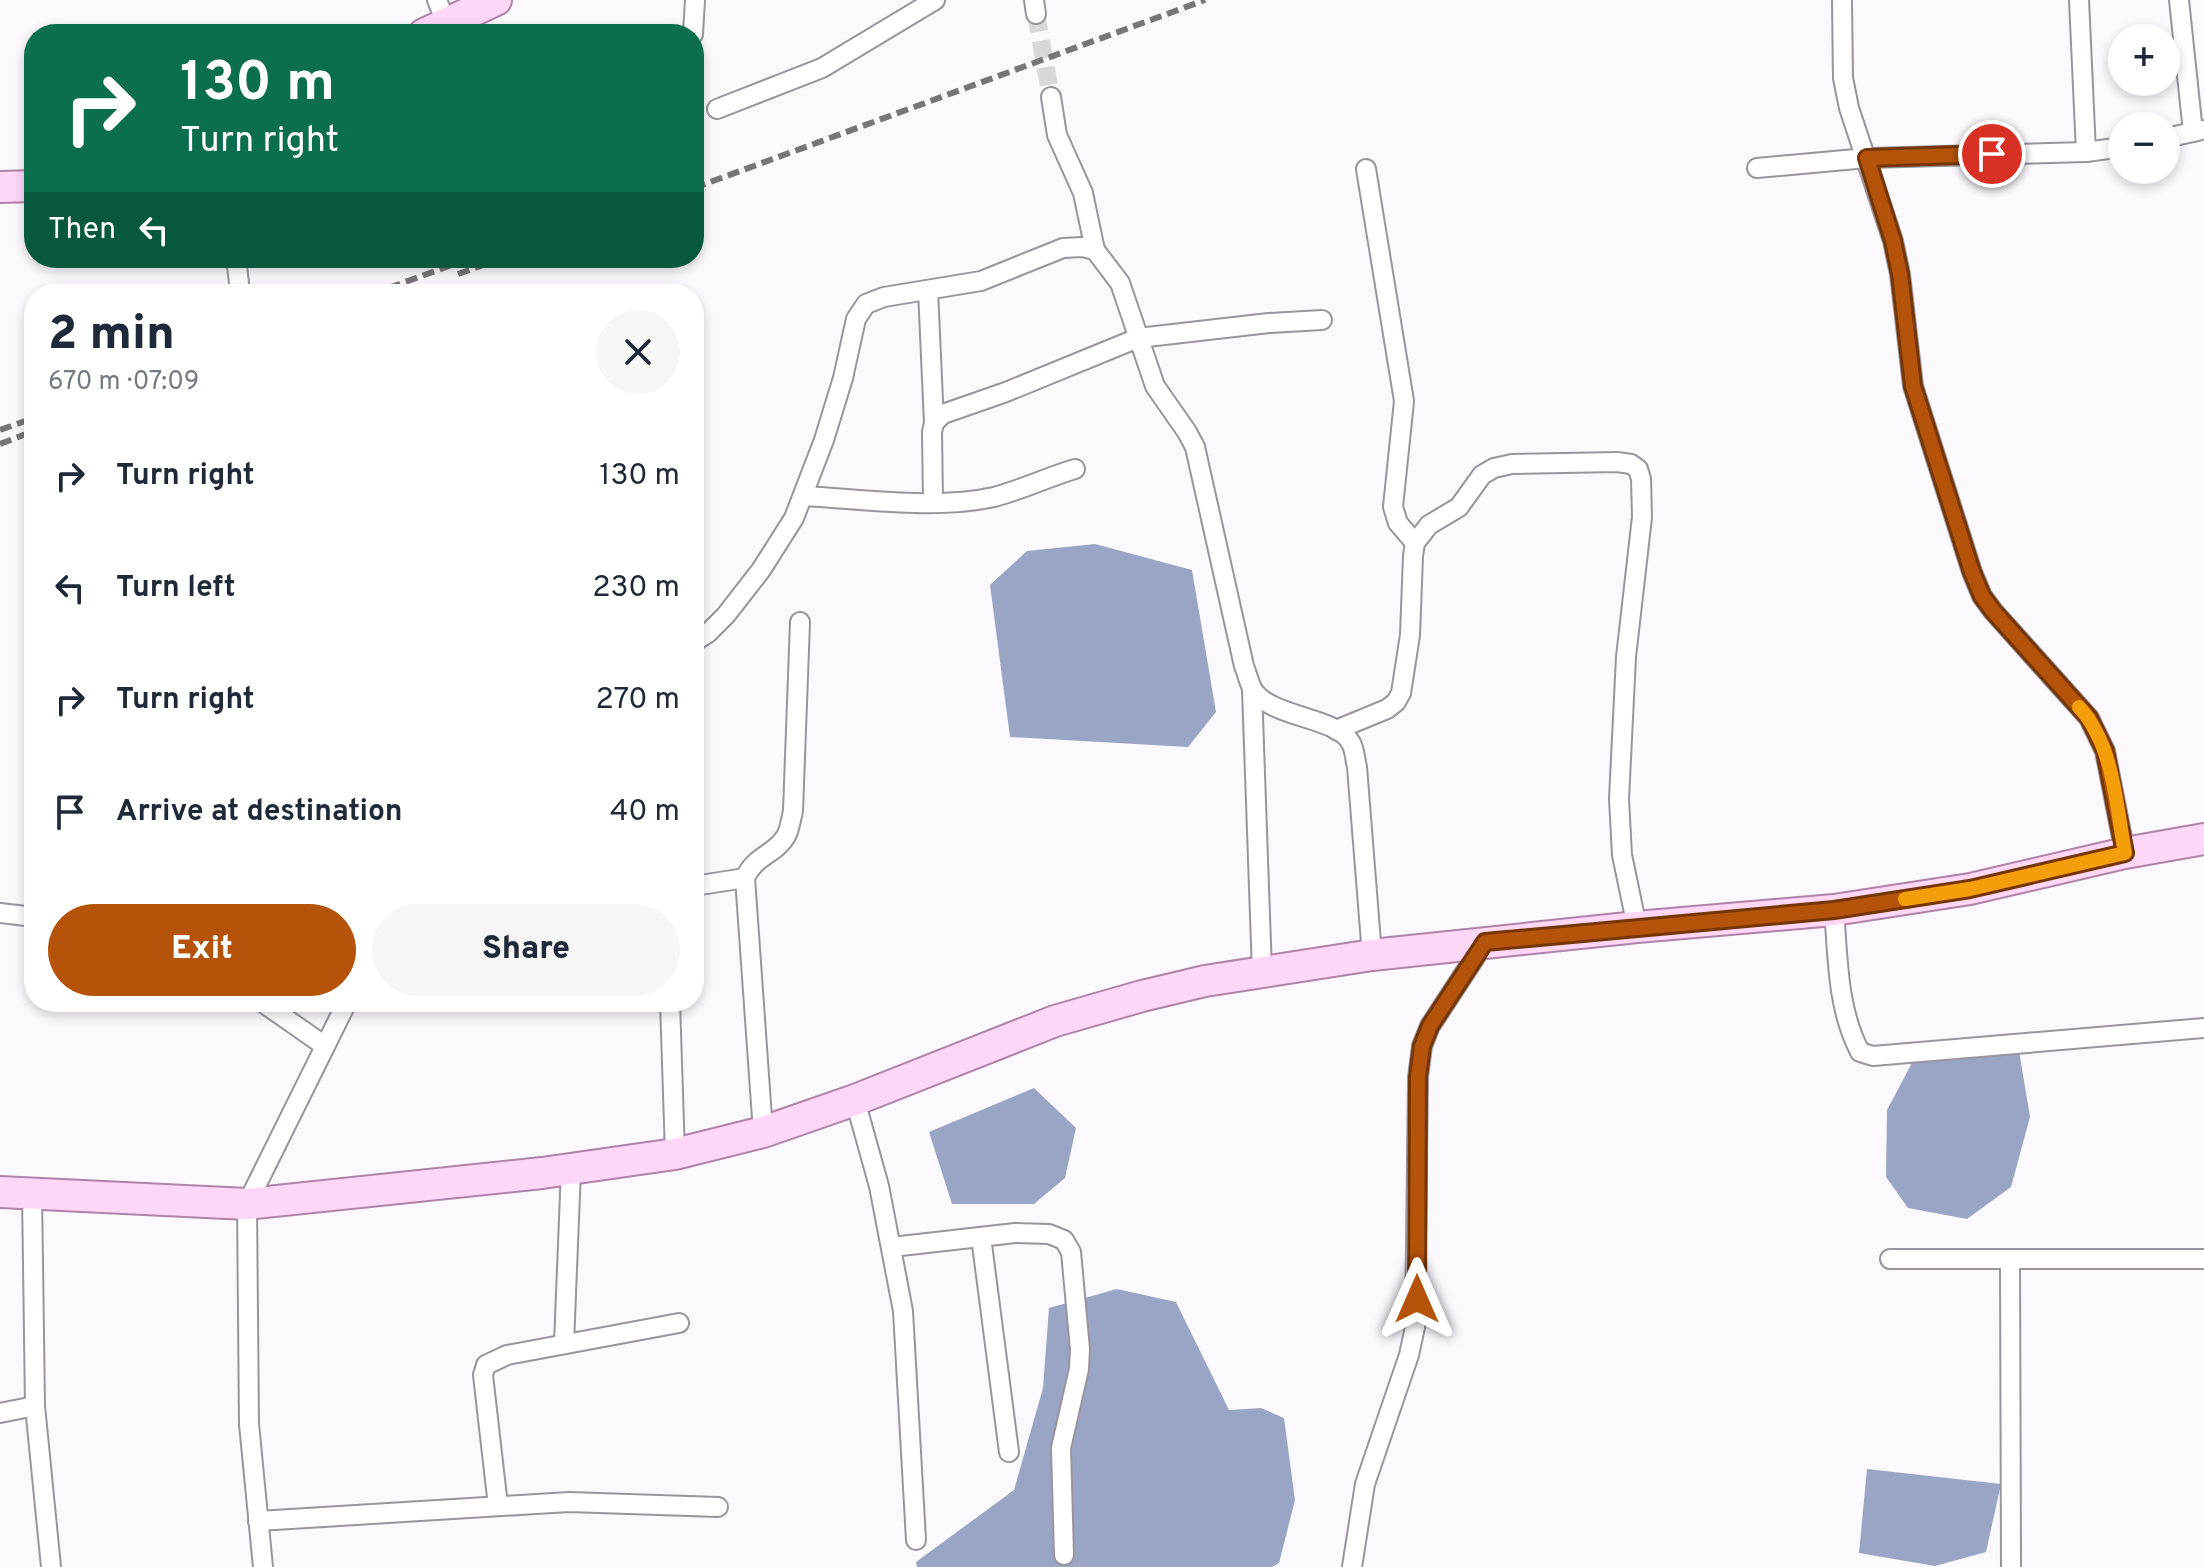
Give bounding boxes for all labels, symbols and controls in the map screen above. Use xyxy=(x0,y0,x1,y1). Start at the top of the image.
map controls xyxy=(2108,24,2180,184)
button: + xyxy=(2108,24,2180,96)
text: 130 m xyxy=(180,50,335,120)
icon: right xyxy=(48,56,152,160)
button: − xyxy=(2108,112,2180,184)
text: Turn right xyxy=(180,119,339,165)
pin xyxy=(1958,120,2026,188)
icon: arrive xyxy=(1970,132,2014,176)
icon: left xyxy=(132,208,176,252)
text: Then xyxy=(48,212,116,249)
text: 2 min xyxy=(48,306,175,366)
button: close xyxy=(596,310,680,394)
text: 670 m · 07:09 xyxy=(48,366,199,399)
icon: right xyxy=(48,454,92,498)
text: Turn right xyxy=(116,458,254,495)
text: 130 m xyxy=(599,458,680,495)
icon: left xyxy=(48,566,92,610)
text: Turn left xyxy=(116,570,236,607)
text: 230 m xyxy=(592,570,680,607)
icon: right xyxy=(48,678,92,722)
text: Turn right xyxy=(116,682,254,719)
text: 270 m xyxy=(595,682,680,719)
icon: arrive xyxy=(48,790,92,834)
text: Arrive at destination xyxy=(116,794,402,831)
text: 40 m xyxy=(610,794,680,831)
button: Exit xyxy=(48,904,356,996)
button: Share xyxy=(372,904,680,996)
position arrow xyxy=(1375,1257,1459,1341)

